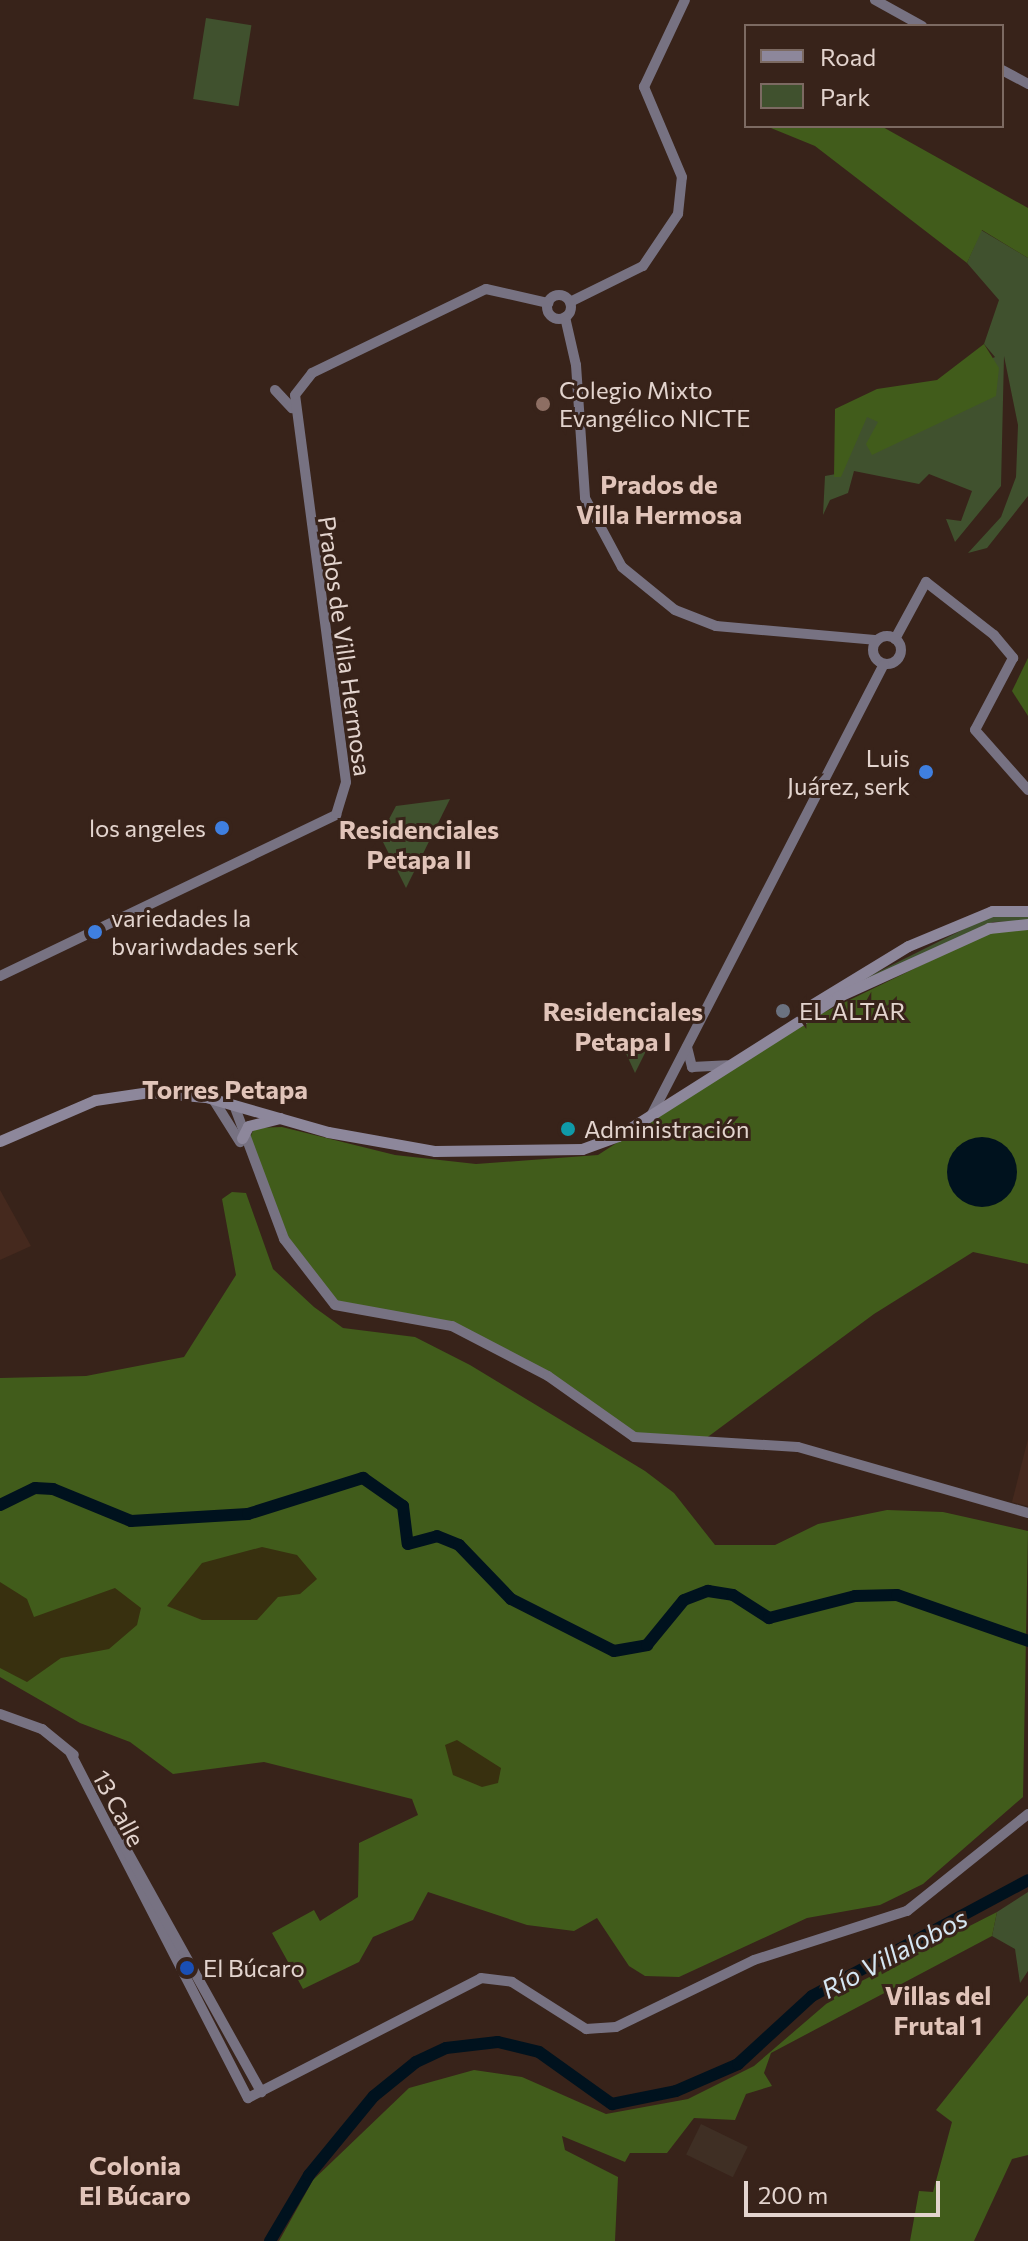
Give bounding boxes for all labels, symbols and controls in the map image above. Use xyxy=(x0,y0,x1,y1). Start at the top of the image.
legend xyxy=(744,24,1004,128)
text: Road xyxy=(820,42,876,71)
text: Park xyxy=(820,82,870,111)
place label: Colegio Mixto Evangélico NICTE xyxy=(559,376,751,432)
marker: Colegio Mixto Evangélico NICTE xyxy=(534,395,552,413)
district label: Prados de Villa Hermosa xyxy=(576,468,742,530)
street label: Prados de Villa Hermosa xyxy=(312,514,378,778)
place label: Luis Juárez, serk xyxy=(787,744,910,800)
marker: Luis Juárez, serk xyxy=(917,763,935,781)
district label: Residenciales Petapa II xyxy=(339,813,499,874)
place label: los angeles xyxy=(89,814,206,842)
marker: los angeles xyxy=(213,819,231,837)
place label: variedades la bvariwdades serk xyxy=(111,904,299,960)
marker: variedades la bvariwdades serk xyxy=(86,923,104,941)
district label: Residenciales Petapa I xyxy=(543,995,703,1056)
place label: EL ALTAR xyxy=(799,997,905,1025)
marker: EL ALTAR xyxy=(774,1002,792,1020)
district label: Torres Petapa xyxy=(142,1073,308,1105)
place label: Administración xyxy=(584,1115,750,1143)
marker: Administración xyxy=(559,1120,577,1138)
street label: 13 Calle xyxy=(87,1765,151,1851)
water label: Río Villalobos xyxy=(816,1902,972,2004)
place label: El Búcaro xyxy=(203,1954,305,1982)
marker: El Búcaro xyxy=(178,1959,196,1977)
district label: Villas del Frutal 1 xyxy=(885,1979,991,2040)
district label: Colonia El Búcaro xyxy=(79,2149,191,2210)
scale bar xyxy=(748,2165,944,2215)
text: 200 m xyxy=(758,2180,828,2209)

